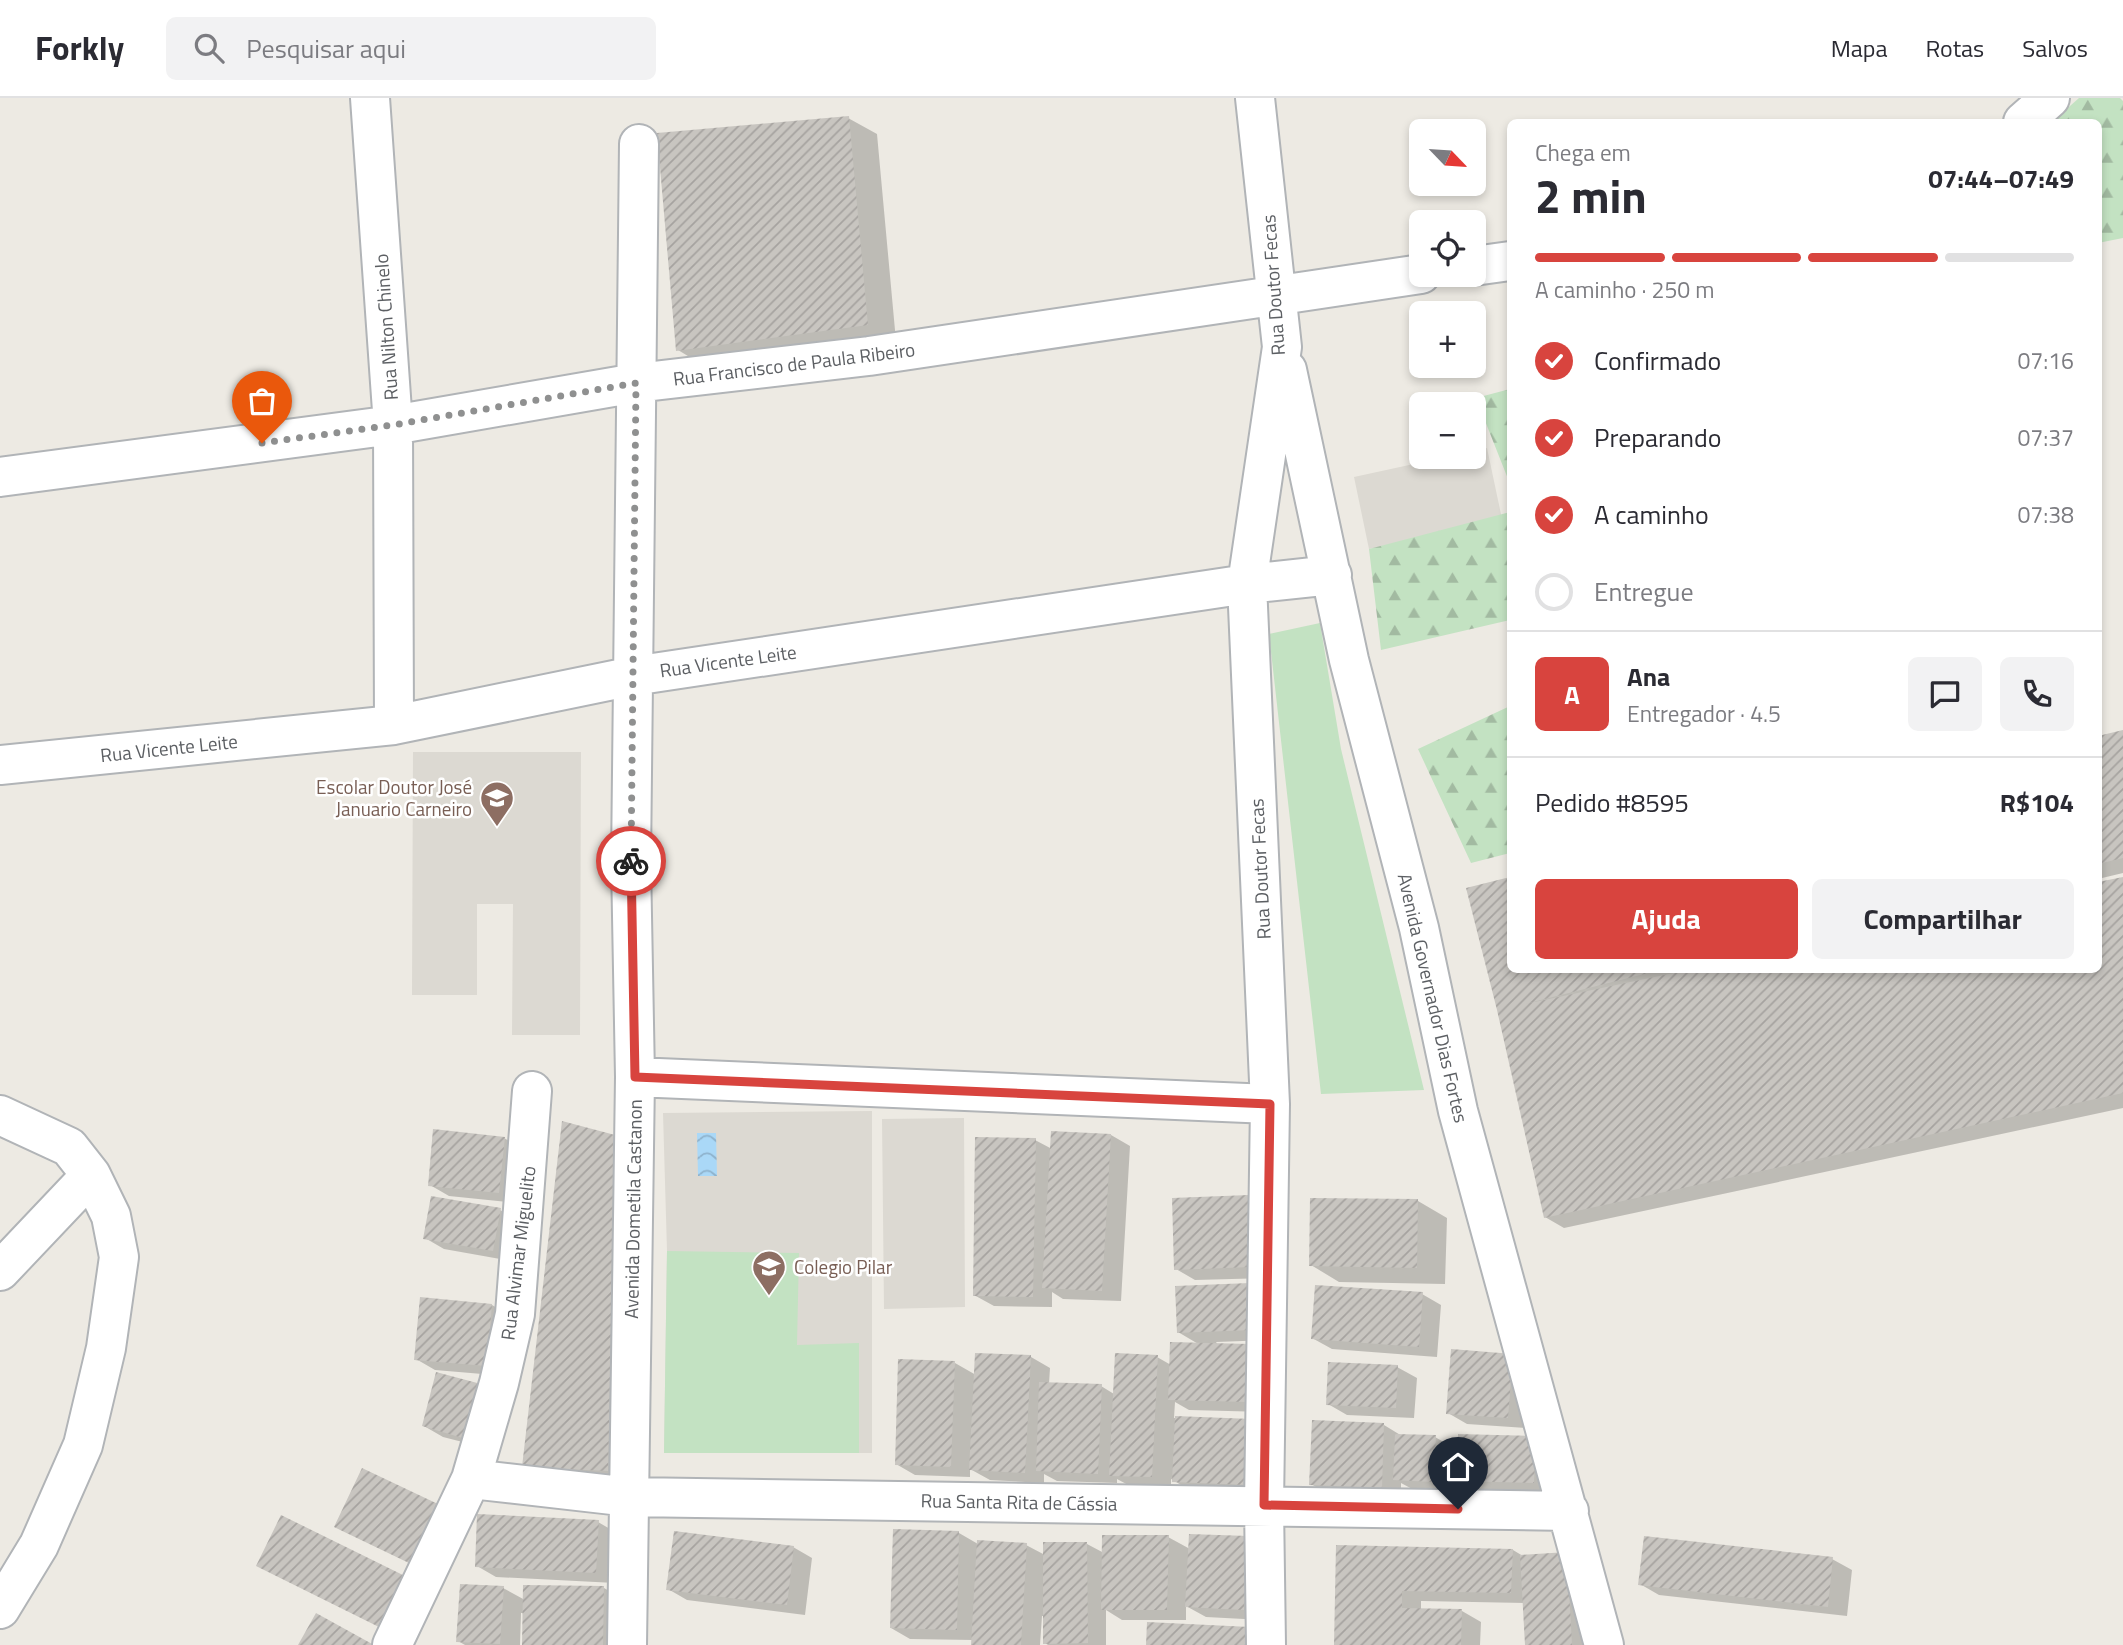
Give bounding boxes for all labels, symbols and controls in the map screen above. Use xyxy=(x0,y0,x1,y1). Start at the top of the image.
search box xyxy=(166,17,656,80)
text: Forkly xyxy=(35,23,124,73)
icon: search xyxy=(190,29,228,67)
text: Pesquisar aqui xyxy=(246,29,406,68)
text: Mapa xyxy=(1831,30,1887,66)
text: Rotas xyxy=(1925,30,1984,66)
text: Salvos xyxy=(2022,30,2088,66)
north arrow xyxy=(1409,119,1486,196)
map controls xyxy=(1409,119,1486,469)
text: Chega em xyxy=(1535,135,1631,170)
text: 07:44–07:49 xyxy=(1928,159,2074,198)
text: 2 min xyxy=(1535,161,1647,231)
button: locate xyxy=(1409,210,1486,287)
street label: Rua Doutor Fecas xyxy=(1253,213,1292,356)
street label: Rua Nilton Chinelo xyxy=(366,253,405,401)
text: A caminho · 250 m xyxy=(1535,272,1714,307)
button: + xyxy=(1409,301,1486,378)
street label: Rua Francisco de Paula Ribeiro xyxy=(671,334,917,393)
text: Confirmado xyxy=(1594,341,1721,380)
icon: check xyxy=(1535,342,1573,380)
text: 07:16 xyxy=(2017,343,2074,378)
pin xyxy=(232,371,292,443)
icon: bag xyxy=(243,382,281,420)
button: − xyxy=(1409,392,1486,469)
text: Preparando xyxy=(1594,418,1721,457)
icon: check xyxy=(1535,419,1573,457)
text: 07:37 xyxy=(2017,420,2074,455)
text: A caminho xyxy=(1594,495,1709,534)
icon: check xyxy=(1535,496,1573,534)
text: 07:38 xyxy=(2017,497,2074,532)
text: Entregue xyxy=(1594,572,1694,611)
street label: Rua Vicente Leite xyxy=(658,637,798,684)
text: Ana xyxy=(1627,657,1670,696)
button: chat xyxy=(1908,657,1982,731)
button: phone xyxy=(2000,657,2074,731)
text: A xyxy=(1564,675,1580,714)
text: Entregador · 4.5 xyxy=(1627,696,1781,731)
street label: Rua Vicente Leite xyxy=(99,726,239,769)
place label: Escolar Doutor José Januario Carneiro xyxy=(316,772,472,823)
school or university icon: Escolar Doutor José Januario Carneiro xyxy=(478,779,516,828)
text: Pedido #8595 xyxy=(1535,783,1689,822)
text: R$104 xyxy=(2000,783,2074,822)
street label: Rua Doutor Fecas xyxy=(1241,798,1278,940)
courier xyxy=(596,826,666,896)
icon: bike xyxy=(612,842,650,880)
street label: Avenida Governador Dias Fortes xyxy=(1391,870,1476,1126)
button: Ajuda xyxy=(1535,879,1798,959)
button: Compartilhar xyxy=(1812,879,2074,959)
street label: Avenida Dometila Castanon xyxy=(616,1099,649,1319)
street label: Rua Alvimar Miguelito xyxy=(492,1164,543,1342)
school or university icon: Colegio Pilar xyxy=(750,1248,788,1297)
place label: Colegio Pilar xyxy=(794,1252,893,1281)
pin xyxy=(1428,1437,1488,1509)
icon: home xyxy=(1439,1448,1477,1486)
street label: Rua Santa Rita de Cássia xyxy=(920,1485,1118,1518)

